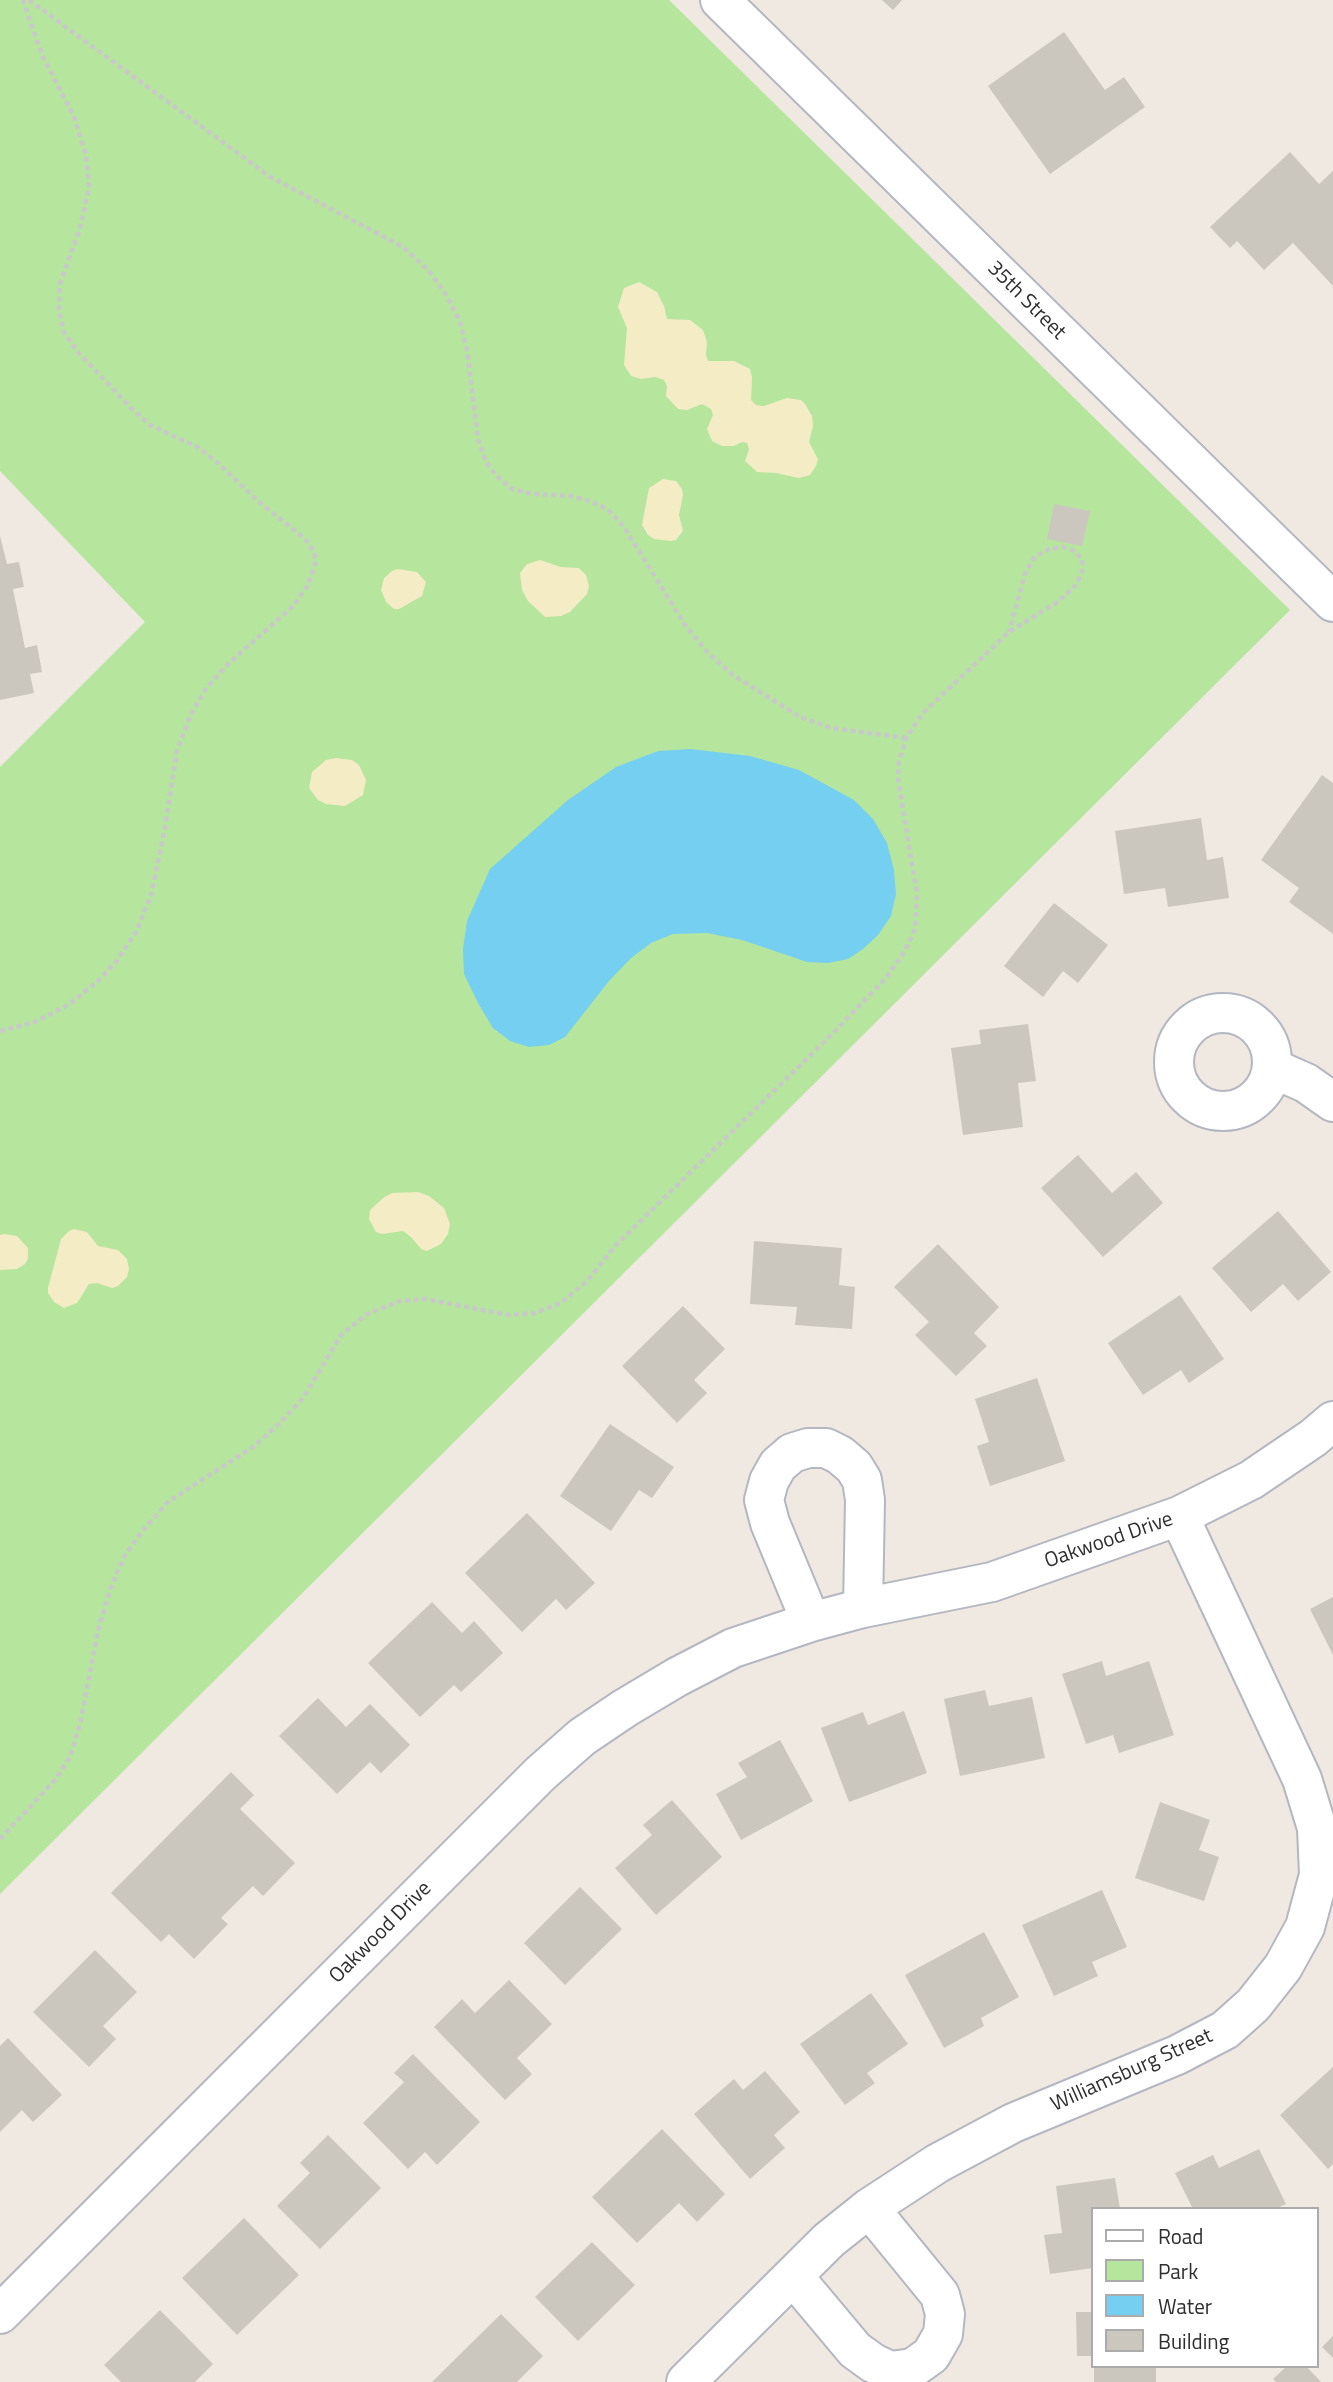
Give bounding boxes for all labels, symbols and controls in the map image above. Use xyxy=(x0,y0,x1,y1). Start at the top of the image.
street label: 35th Street xyxy=(981,256,1071,346)
street label: Oakwood Drive xyxy=(1041,1507,1177,1575)
street label: Oakwood Drive xyxy=(325,1877,437,1989)
street label: Williamsburg Street xyxy=(1047,2024,1217,2118)
legend xyxy=(1092,2207,1319,2368)
text: Road xyxy=(1158,2220,1203,2252)
text: Park xyxy=(1158,2255,1198,2287)
text: Water xyxy=(1158,2290,1212,2322)
text: Building xyxy=(1158,2325,1229,2357)

